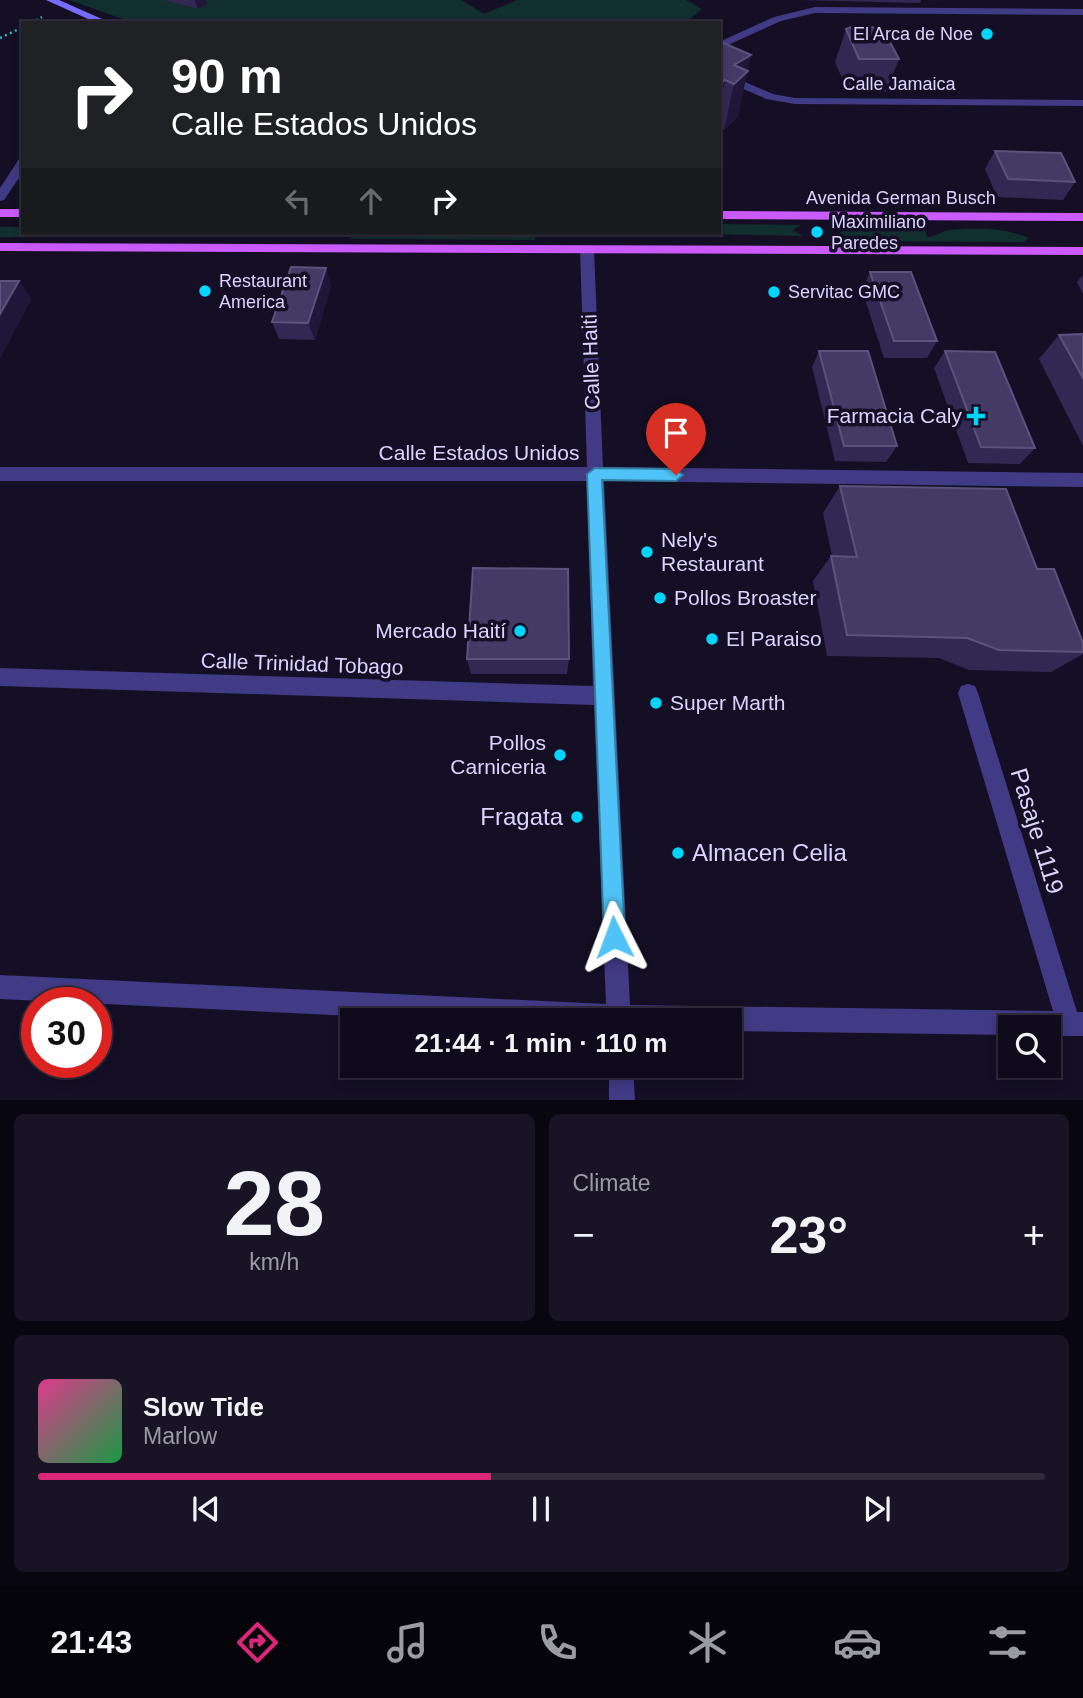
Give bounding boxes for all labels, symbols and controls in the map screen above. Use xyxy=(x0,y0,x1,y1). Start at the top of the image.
place label: El Arca de Noe xyxy=(853,24,973,44)
marker: El Arca de Noe xyxy=(979,26,995,42)
icon: right xyxy=(56,49,147,140)
text: 90 m xyxy=(171,49,283,103)
street label: Calle Jamaica xyxy=(842,74,957,94)
text: Calle Estados Unidos xyxy=(171,106,477,142)
icon: left xyxy=(279,182,317,220)
icon: ahead xyxy=(352,182,390,220)
icon: right xyxy=(425,182,463,220)
street label: Avenida German Busch xyxy=(806,188,996,208)
place label: Maximiliano Paredes xyxy=(831,212,926,253)
marker: Maximiliano Paredes xyxy=(809,224,825,240)
place label: Restaurant America xyxy=(219,271,307,312)
place label: Servitac GMC xyxy=(788,282,900,302)
marker: Restaurant America xyxy=(197,283,213,299)
marker: Servitac GMC xyxy=(766,284,782,300)
street label: Calle Haiti xyxy=(577,314,604,410)
pin xyxy=(646,403,706,475)
place label: Farmacia Caly xyxy=(827,404,962,427)
marker: Farmacia Caly xyxy=(968,408,984,424)
icon: arrive xyxy=(657,414,695,452)
street label: Calle Estados Unidos xyxy=(379,441,579,464)
place label: Nely's Restaurant xyxy=(661,528,764,575)
marker: Nely's Restaurant xyxy=(639,544,655,560)
place label: Pollos Broaster xyxy=(674,586,816,609)
marker: Pollos Broaster xyxy=(652,590,668,606)
place label: Mercado Haití xyxy=(375,619,506,642)
marker: Mercado Haití xyxy=(512,623,528,639)
place label: El Paraiso xyxy=(726,627,822,650)
marker: El Paraiso xyxy=(704,631,720,647)
street label: Calle Trinidad Tobago xyxy=(200,648,404,679)
place label: Super Marth xyxy=(670,691,786,714)
marker: Super Marth xyxy=(648,695,664,711)
place label: Pollos Carniceria xyxy=(450,731,546,778)
marker: Pollos Carniceria xyxy=(552,747,568,763)
street label: Pasaje 1119 xyxy=(1006,765,1069,897)
place label: Fragata xyxy=(480,803,564,830)
marker: Fragata xyxy=(569,809,585,825)
place label: Almacen Celia xyxy=(692,839,847,866)
marker: Almacen Celia xyxy=(670,845,686,861)
position arrow xyxy=(577,900,651,974)
speed limit sign: 30 xyxy=(21,987,112,1078)
map controls xyxy=(998,1015,1061,1078)
button: search xyxy=(998,1015,1061,1078)
text: 21:44 · 1 min · 110 m xyxy=(415,1028,667,1058)
text: 28 xyxy=(224,1153,325,1254)
text: Climate xyxy=(573,1170,650,1196)
text: 23° xyxy=(769,1206,848,1264)
text: − xyxy=(573,1214,595,1256)
text: + xyxy=(1023,1214,1045,1256)
text: km/h xyxy=(249,1249,299,1275)
text: Slow Tide xyxy=(143,1392,264,1422)
text: Marlow xyxy=(143,1423,217,1449)
icon: previous xyxy=(187,1490,225,1528)
icon: pause xyxy=(522,1490,560,1528)
icon: next xyxy=(858,1490,896,1528)
icon: directions xyxy=(233,1618,282,1667)
icon: music xyxy=(383,1618,432,1667)
icon: phone xyxy=(533,1618,582,1667)
icon: climate xyxy=(683,1618,732,1667)
icon: car xyxy=(833,1618,882,1667)
icon: filters xyxy=(983,1618,1032,1667)
text: 21:43 xyxy=(51,1624,132,1660)

